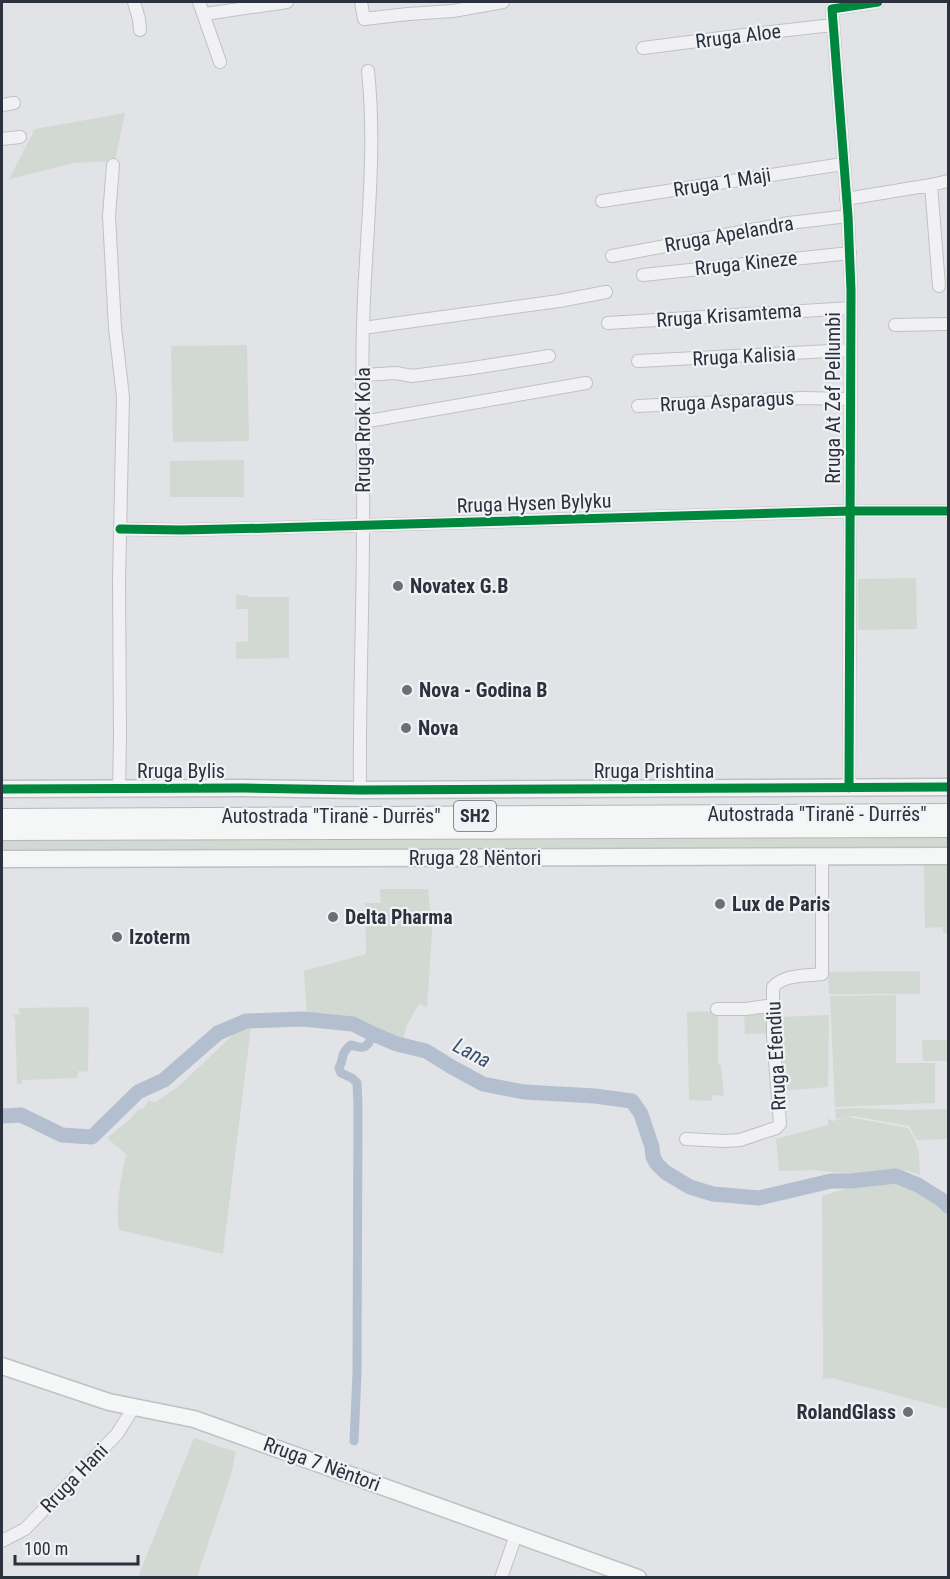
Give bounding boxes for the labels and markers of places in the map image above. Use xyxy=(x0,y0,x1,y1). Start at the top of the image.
place label: Novatex G.B xyxy=(410,574,508,598)
marker: Novatex G.B xyxy=(391,579,405,593)
place label: Nova - Godina B xyxy=(419,678,547,702)
marker: Nova - Godina B xyxy=(400,683,414,697)
place label: Nova xyxy=(418,716,458,740)
marker: Nova xyxy=(399,721,413,735)
place label: Lux de Paris xyxy=(732,892,830,916)
marker: Lux de Paris xyxy=(713,897,727,911)
place label: Delta Pharma xyxy=(345,905,453,929)
marker: Delta Pharma xyxy=(326,910,340,924)
place label: Izoterm xyxy=(129,925,190,949)
marker: Izoterm xyxy=(110,930,124,944)
place label: RolandGlass xyxy=(796,1400,896,1424)
marker: RolandGlass xyxy=(901,1405,915,1419)

